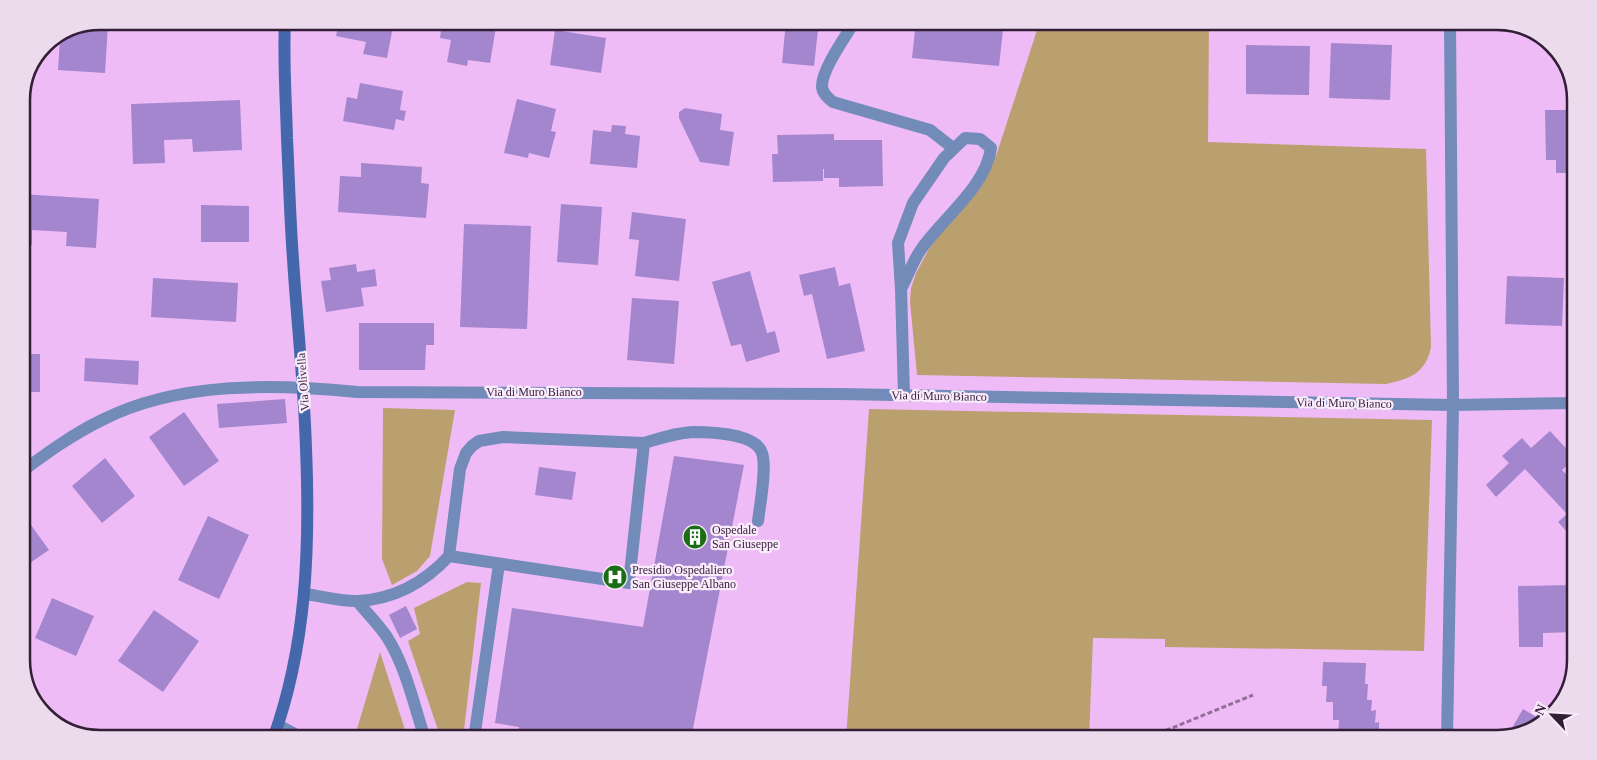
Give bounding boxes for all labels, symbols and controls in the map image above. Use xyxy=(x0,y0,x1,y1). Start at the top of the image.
street label: Via Olivella xyxy=(294,352,312,412)
street label: Via di Muro Bianco xyxy=(486,385,582,399)
street label: Via di Muro Bianco xyxy=(891,388,987,404)
street label: Via di Muro Bianco xyxy=(1296,395,1392,411)
place label: Ospedale San Giuseppe xyxy=(712,523,778,551)
building icon: Ospedale San Giuseppe xyxy=(682,524,708,550)
place label: Presidio Ospedaliero San Giuseppe Albano xyxy=(632,563,736,591)
hospital icon: Presidio Ospedaliero San Giuseppe Albano xyxy=(602,564,628,590)
north arrow xyxy=(1527,690,1577,740)
text: N xyxy=(1532,702,1550,717)

